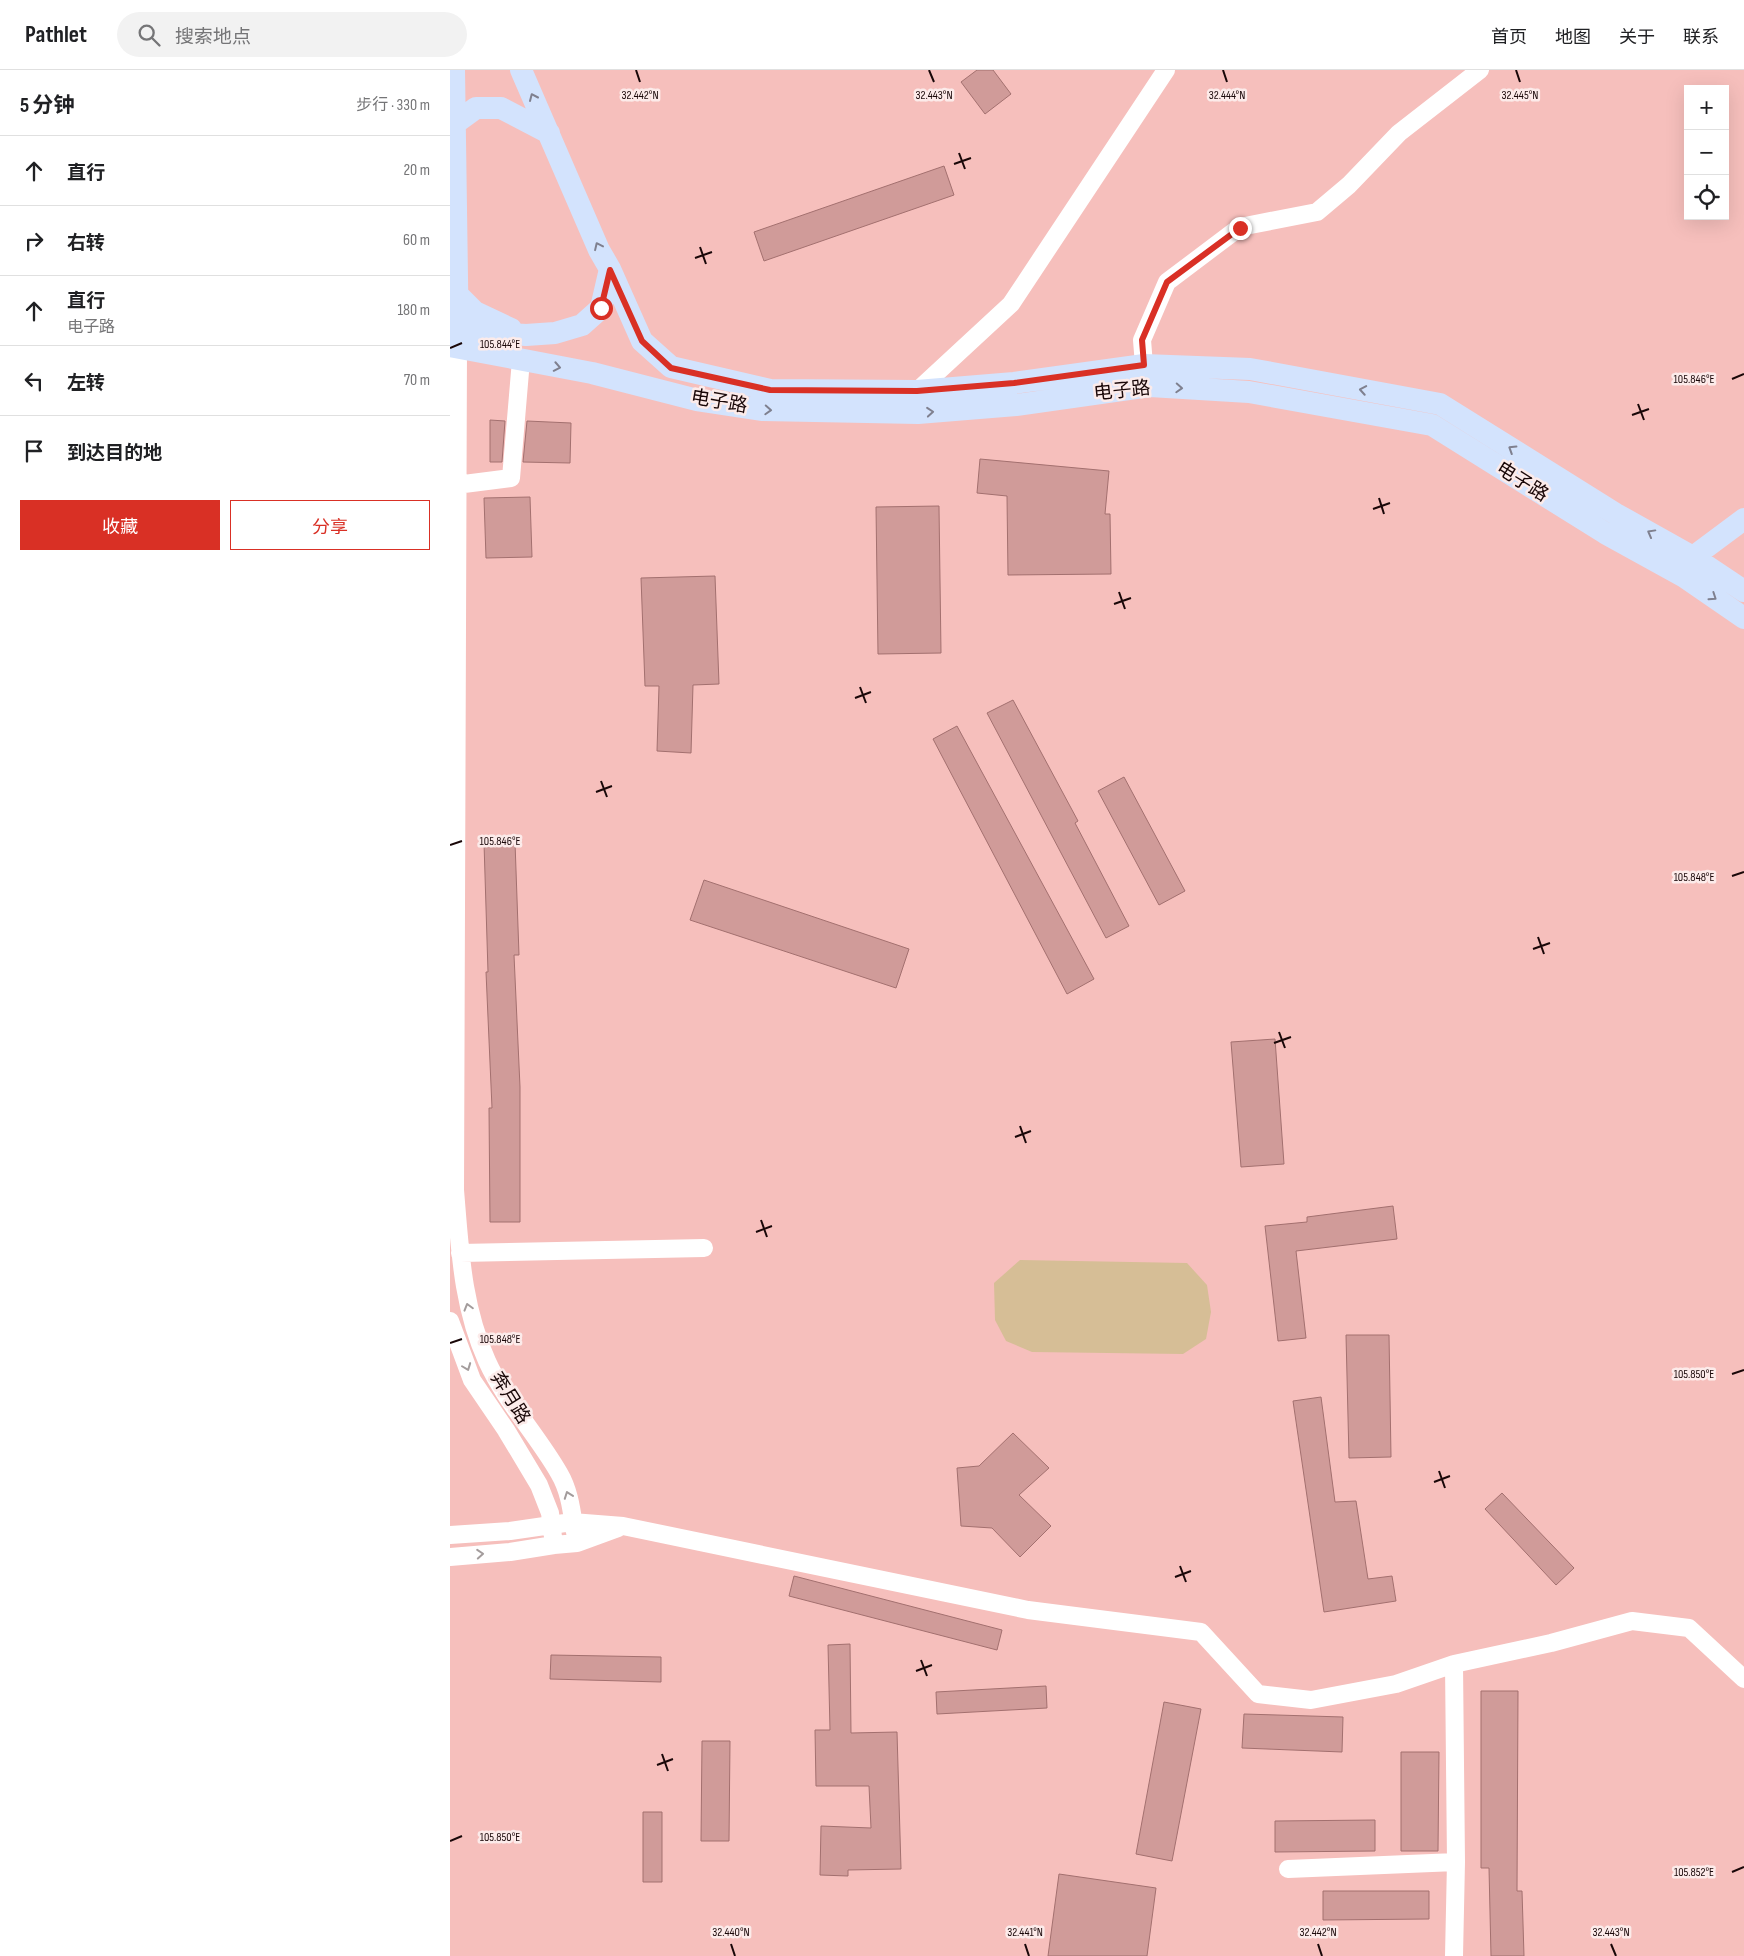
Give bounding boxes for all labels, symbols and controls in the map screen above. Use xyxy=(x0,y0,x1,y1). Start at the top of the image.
search box xyxy=(117,12,467,57)
text: Pathlet xyxy=(25,20,87,49)
icon: search xyxy=(135,21,163,49)
text: 搜索地点 xyxy=(175,26,251,49)
text: 首页 xyxy=(1491,27,1527,48)
text: 地图 xyxy=(1555,27,1591,48)
text: 关于 xyxy=(1619,27,1655,48)
text: 联系 xyxy=(1683,27,1719,48)
map controls xyxy=(1684,85,1729,220)
button: + xyxy=(1684,85,1729,130)
text: 32.442°N xyxy=(622,88,659,103)
text: 32.443°N xyxy=(915,88,953,103)
text: 32.444°N xyxy=(1209,88,1245,103)
text: 32.445°N xyxy=(1502,88,1538,103)
text: 5 分钟 xyxy=(20,93,75,118)
one-way arrow xyxy=(529,93,540,102)
text: 步行 · 330 m xyxy=(356,96,430,115)
button: − xyxy=(1684,130,1729,175)
icon: ahead xyxy=(20,157,48,185)
text: 20 m xyxy=(403,161,430,180)
text: 直行 xyxy=(67,162,105,185)
button: locate xyxy=(1684,175,1729,220)
route end xyxy=(1229,217,1252,240)
icon: right xyxy=(20,227,48,255)
text: 60 m xyxy=(403,231,430,250)
text: 右转 xyxy=(67,232,105,255)
one-way arrow xyxy=(594,242,605,251)
text: 直行 xyxy=(67,290,105,313)
icon: ahead xyxy=(20,297,48,325)
route start xyxy=(590,297,613,320)
text: 180 m xyxy=(397,301,430,320)
text: 电子路 xyxy=(67,318,115,337)
text: 105.844°E xyxy=(480,337,520,352)
one-way arrow xyxy=(553,361,562,371)
icon: left xyxy=(20,367,48,395)
text: 70 m xyxy=(404,371,430,390)
text: 左转 xyxy=(67,372,105,395)
text: 105.846°E xyxy=(1674,372,1714,387)
street label: 电子路 xyxy=(1092,377,1152,405)
one-way arrow xyxy=(1175,382,1183,393)
street label: 电子路 xyxy=(689,386,749,418)
one-way arrow xyxy=(1359,386,1367,396)
one-way arrow xyxy=(764,404,772,415)
one-way arrow xyxy=(926,407,934,418)
icon: arrive xyxy=(20,437,48,465)
text: 到达目的地 xyxy=(67,442,162,465)
one-way arrow xyxy=(1508,445,1517,455)
street label: 电子路 xyxy=(1492,457,1552,507)
button: 收藏 xyxy=(20,500,220,550)
button: 分享 xyxy=(230,500,430,550)
one-way arrow xyxy=(1647,529,1656,539)
one-way arrow xyxy=(1708,591,1717,600)
text: 105.846°E xyxy=(480,834,520,849)
text: 105.848°E xyxy=(1674,870,1714,885)
one-way arrow xyxy=(464,1303,474,1311)
text: 105.848°E xyxy=(480,1332,520,1347)
one-way arrow xyxy=(462,1362,472,1370)
text: 105.850°E xyxy=(1674,1367,1714,1382)
street label: 奔月路 xyxy=(485,1368,535,1428)
one-way arrow xyxy=(564,1492,574,1500)
one-way arrow xyxy=(476,1549,484,1560)
text: 105.850°E xyxy=(480,1830,520,1845)
text: 105.852°E xyxy=(1674,1865,1714,1880)
text: 32.440°N xyxy=(712,1925,750,1940)
text: 32.441°N xyxy=(1007,1925,1043,1940)
text: 32.442°N xyxy=(1300,1925,1337,1940)
text: 32.443°N xyxy=(1592,1925,1630,1940)

